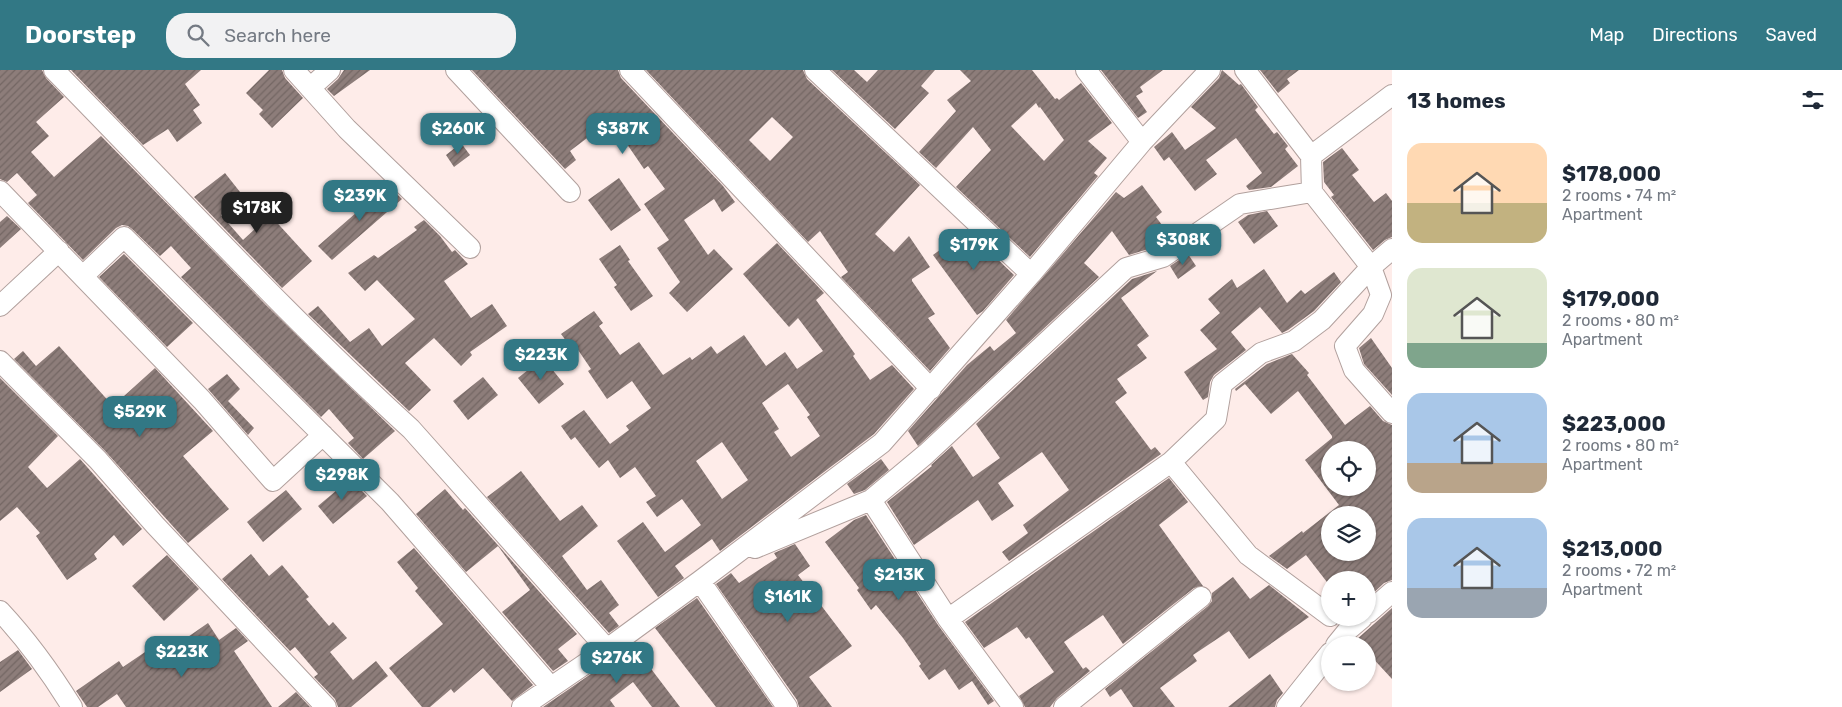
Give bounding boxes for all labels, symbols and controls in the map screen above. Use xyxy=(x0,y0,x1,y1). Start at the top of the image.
search box xyxy=(166,13,516,58)
text: Doorstep xyxy=(25,21,136,49)
icon: search xyxy=(184,21,212,49)
text: Search here xyxy=(224,24,331,47)
text: Map xyxy=(1589,24,1624,46)
text: Directions xyxy=(1652,24,1738,46)
text: Saved xyxy=(1766,24,1817,46)
icon: filters xyxy=(1799,86,1827,114)
text: 13 homes xyxy=(1407,88,1506,113)
pin: $260K xyxy=(423,112,493,155)
pin: $387K xyxy=(588,112,658,155)
text: $260K xyxy=(432,119,485,138)
text: $387K xyxy=(597,119,649,138)
text: $178,000 xyxy=(1562,161,1661,186)
icon: home xyxy=(1447,163,1507,223)
pin: $239K xyxy=(325,180,395,222)
text: $239K xyxy=(334,186,386,205)
text: 2 rooms · 74 m² xyxy=(1562,186,1676,205)
pin: $178K xyxy=(222,191,292,234)
text: $178K xyxy=(232,198,282,217)
text: Apartment xyxy=(1562,205,1642,224)
pin: $308K xyxy=(1148,224,1218,266)
pin: $179K xyxy=(939,228,1009,271)
text: $308K xyxy=(1156,230,1210,249)
text: $179K xyxy=(950,235,998,254)
text: $179,000 xyxy=(1562,286,1659,311)
icon: home xyxy=(1447,288,1507,348)
text: 2 rooms · 80 m² xyxy=(1562,311,1679,330)
text: Apartment xyxy=(1562,330,1642,349)
pin: $223K xyxy=(506,338,576,381)
text: $223K xyxy=(515,345,567,364)
pin: $529K xyxy=(105,396,175,438)
text: $529K xyxy=(114,402,166,421)
text: $223,000 xyxy=(1562,411,1666,436)
icon: home xyxy=(1447,413,1507,473)
text: 2 rooms · 80 m² xyxy=(1562,436,1679,455)
map controls xyxy=(1321,441,1376,691)
button: locate xyxy=(1321,441,1376,496)
text: Apartment xyxy=(1562,455,1642,474)
pin: $298K xyxy=(307,458,377,501)
text: $298K xyxy=(316,465,368,484)
button: layers xyxy=(1321,506,1376,561)
text: $213,000 xyxy=(1562,536,1662,561)
icon: home xyxy=(1447,538,1507,598)
pin: $213K xyxy=(864,558,934,601)
text: 2 rooms · 72 m² xyxy=(1562,561,1676,580)
text: $213K xyxy=(874,565,924,584)
button: + xyxy=(1321,571,1376,626)
pin: $161K xyxy=(753,580,823,623)
text: Apartment xyxy=(1562,580,1642,599)
text: $161K xyxy=(764,587,812,606)
pin: $223K xyxy=(147,636,217,678)
button: − xyxy=(1321,636,1376,691)
text: $223K xyxy=(156,642,208,661)
pin: $276K xyxy=(582,642,652,684)
text: $276K xyxy=(592,648,642,667)

